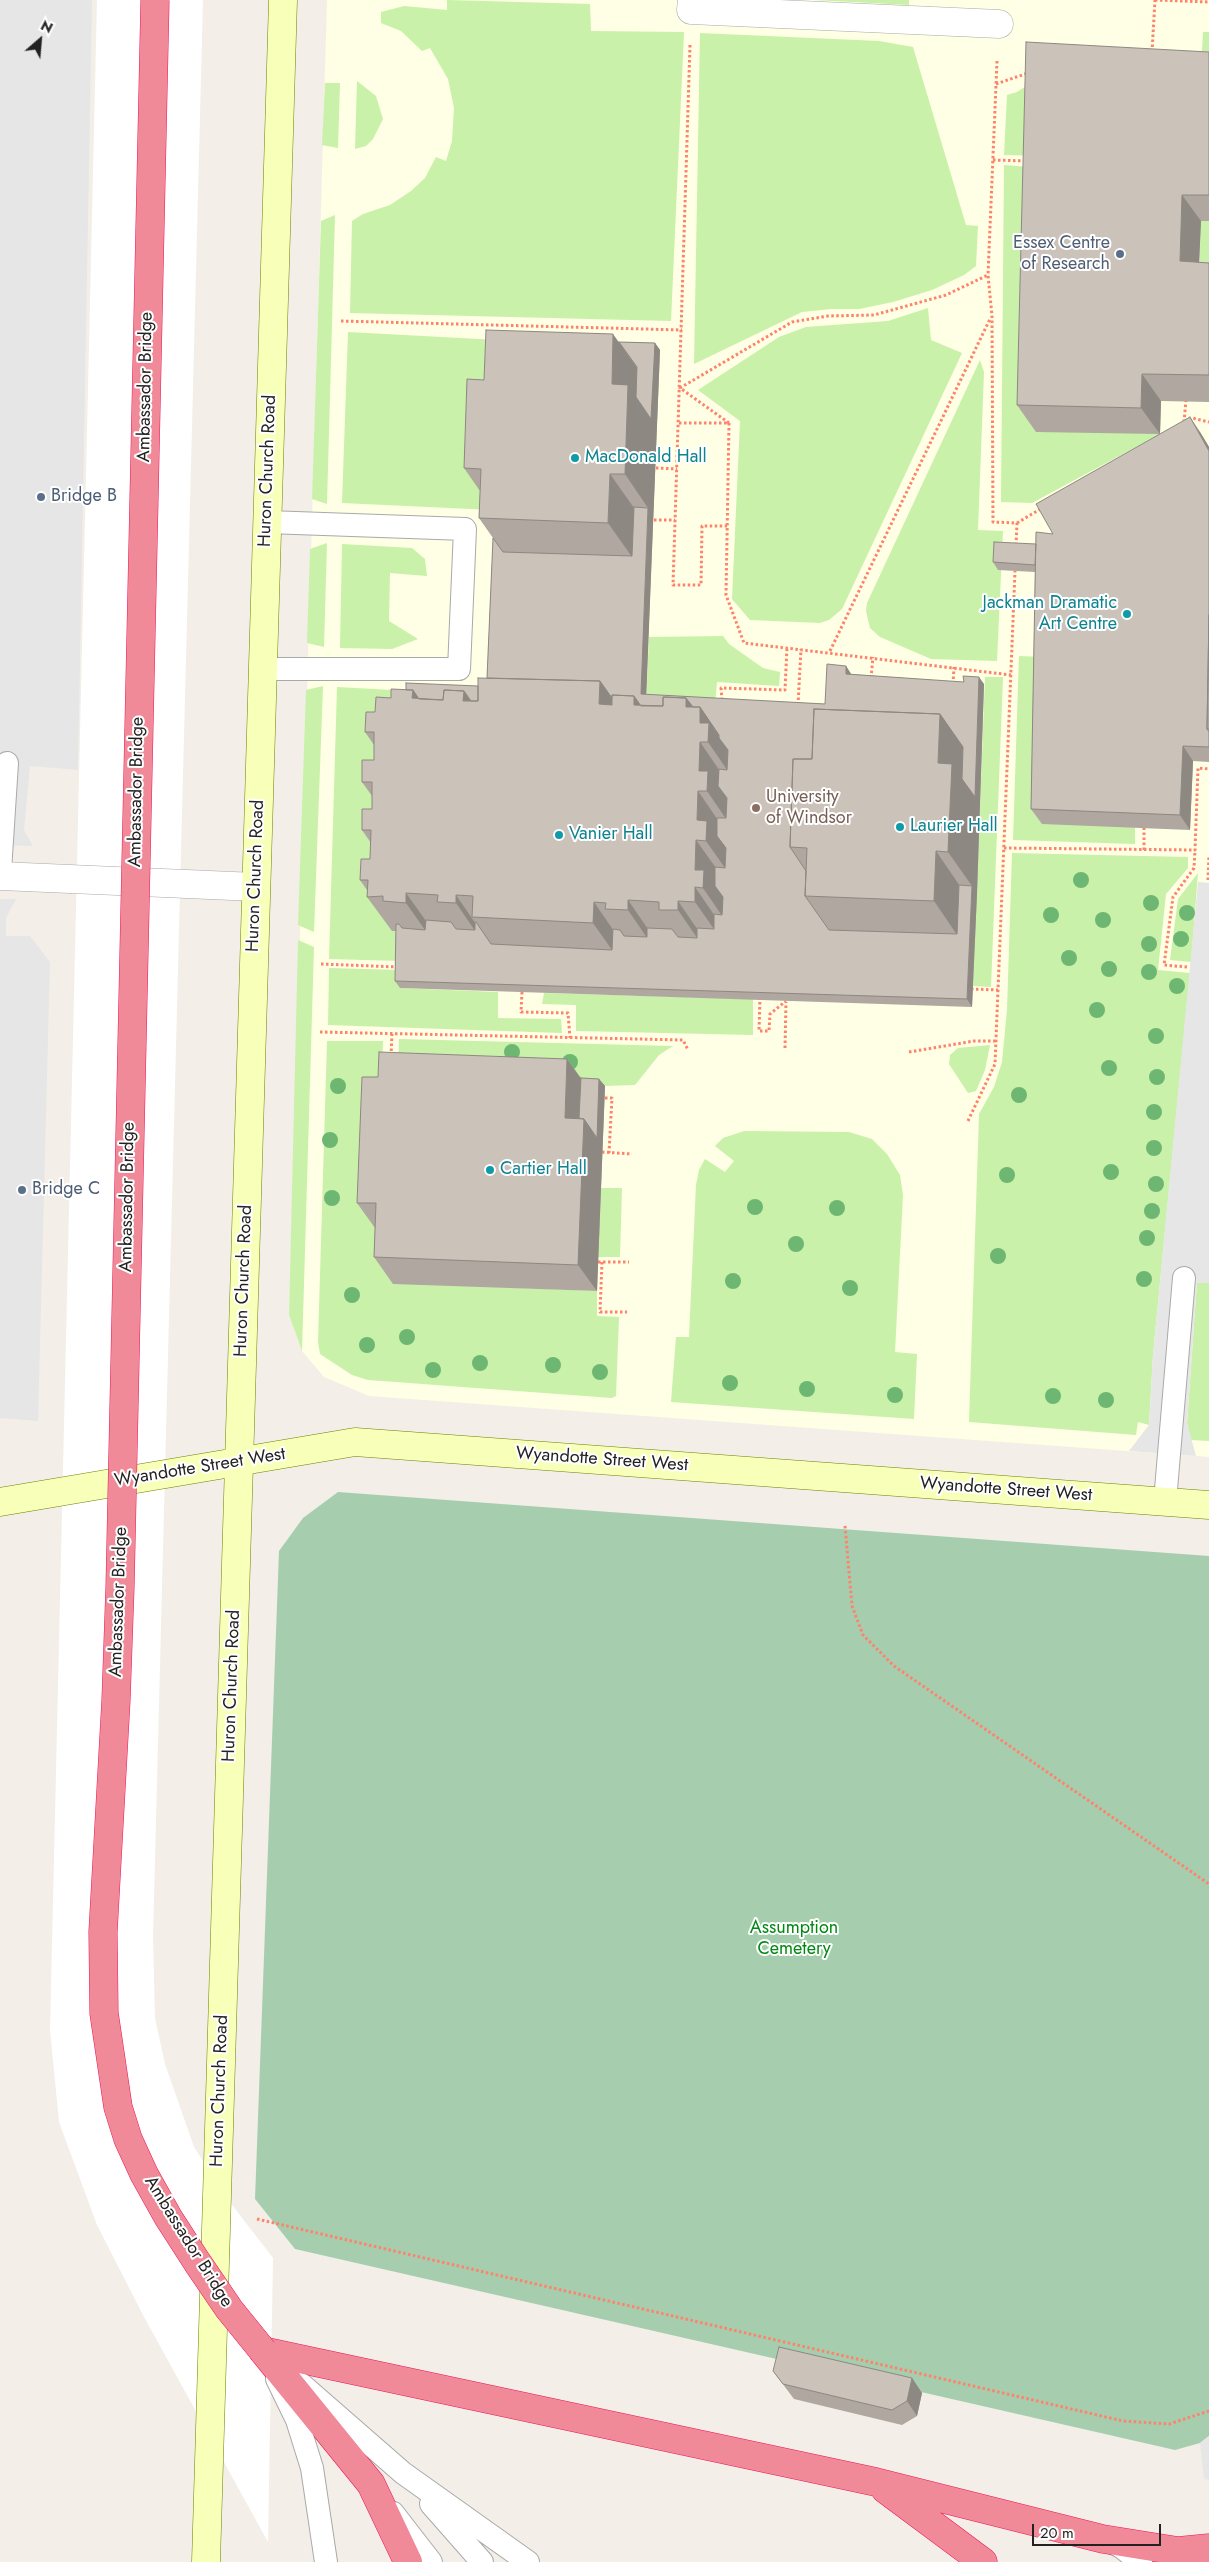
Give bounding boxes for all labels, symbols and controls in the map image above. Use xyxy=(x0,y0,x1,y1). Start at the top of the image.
north arrow xyxy=(15,15,65,65)
text: N xyxy=(37,15,56,38)
place label: Essex Centre of Research xyxy=(1013,233,1110,276)
marker: Essex Centre of Research xyxy=(1114,248,1126,260)
street label: Ambassador Bridge xyxy=(134,312,158,462)
street label: Huron Church Road xyxy=(255,395,281,547)
place label: MacDonald Hall xyxy=(585,447,707,469)
marker: MacDonald Hall xyxy=(569,452,581,464)
place label: Bridge B xyxy=(51,486,117,508)
marker: Bridge B xyxy=(35,491,47,503)
place label: Jackman Dramatic Art Centre xyxy=(983,593,1117,636)
marker: Jackman Dramatic Art Centre xyxy=(1121,608,1133,620)
street label: Ambassador Bridge xyxy=(125,717,149,867)
place label: University of Windsor xyxy=(766,787,852,830)
street label: Huron Church Road xyxy=(243,800,269,952)
marker: University of Windsor xyxy=(750,802,762,814)
place label: Laurier Hall xyxy=(910,816,998,838)
marker: Laurier Hall xyxy=(894,821,906,833)
place label: Vanier Hall xyxy=(569,824,653,846)
marker: Vanier Hall xyxy=(553,829,565,841)
street label: Ambassador Bridge xyxy=(116,1122,140,1272)
place label: Cartier Hall xyxy=(500,1159,587,1181)
marker: Cartier Hall xyxy=(484,1164,496,1176)
place label: Bridge C xyxy=(32,1179,100,1201)
marker: Bridge C xyxy=(16,1184,28,1196)
street label: Huron Church Road xyxy=(231,1205,257,1357)
street label: Wyandotte Street West xyxy=(515,1443,689,1477)
street label: Wyandotte Street West xyxy=(113,1444,287,1492)
street label: Wyandotte Street West xyxy=(919,1473,1093,1507)
street label: Ambassador Bridge xyxy=(106,1526,132,1678)
street label: Huron Church Road xyxy=(219,1610,245,1762)
park label: Assumption Cemetery xyxy=(750,1918,838,1960)
street label: Huron Church Road xyxy=(207,2015,233,2167)
street label: Ambassador Bridge xyxy=(139,2173,237,2311)
scale bar xyxy=(1034,2514,1163,2546)
text: 20 m xyxy=(1040,2522,1074,2544)

